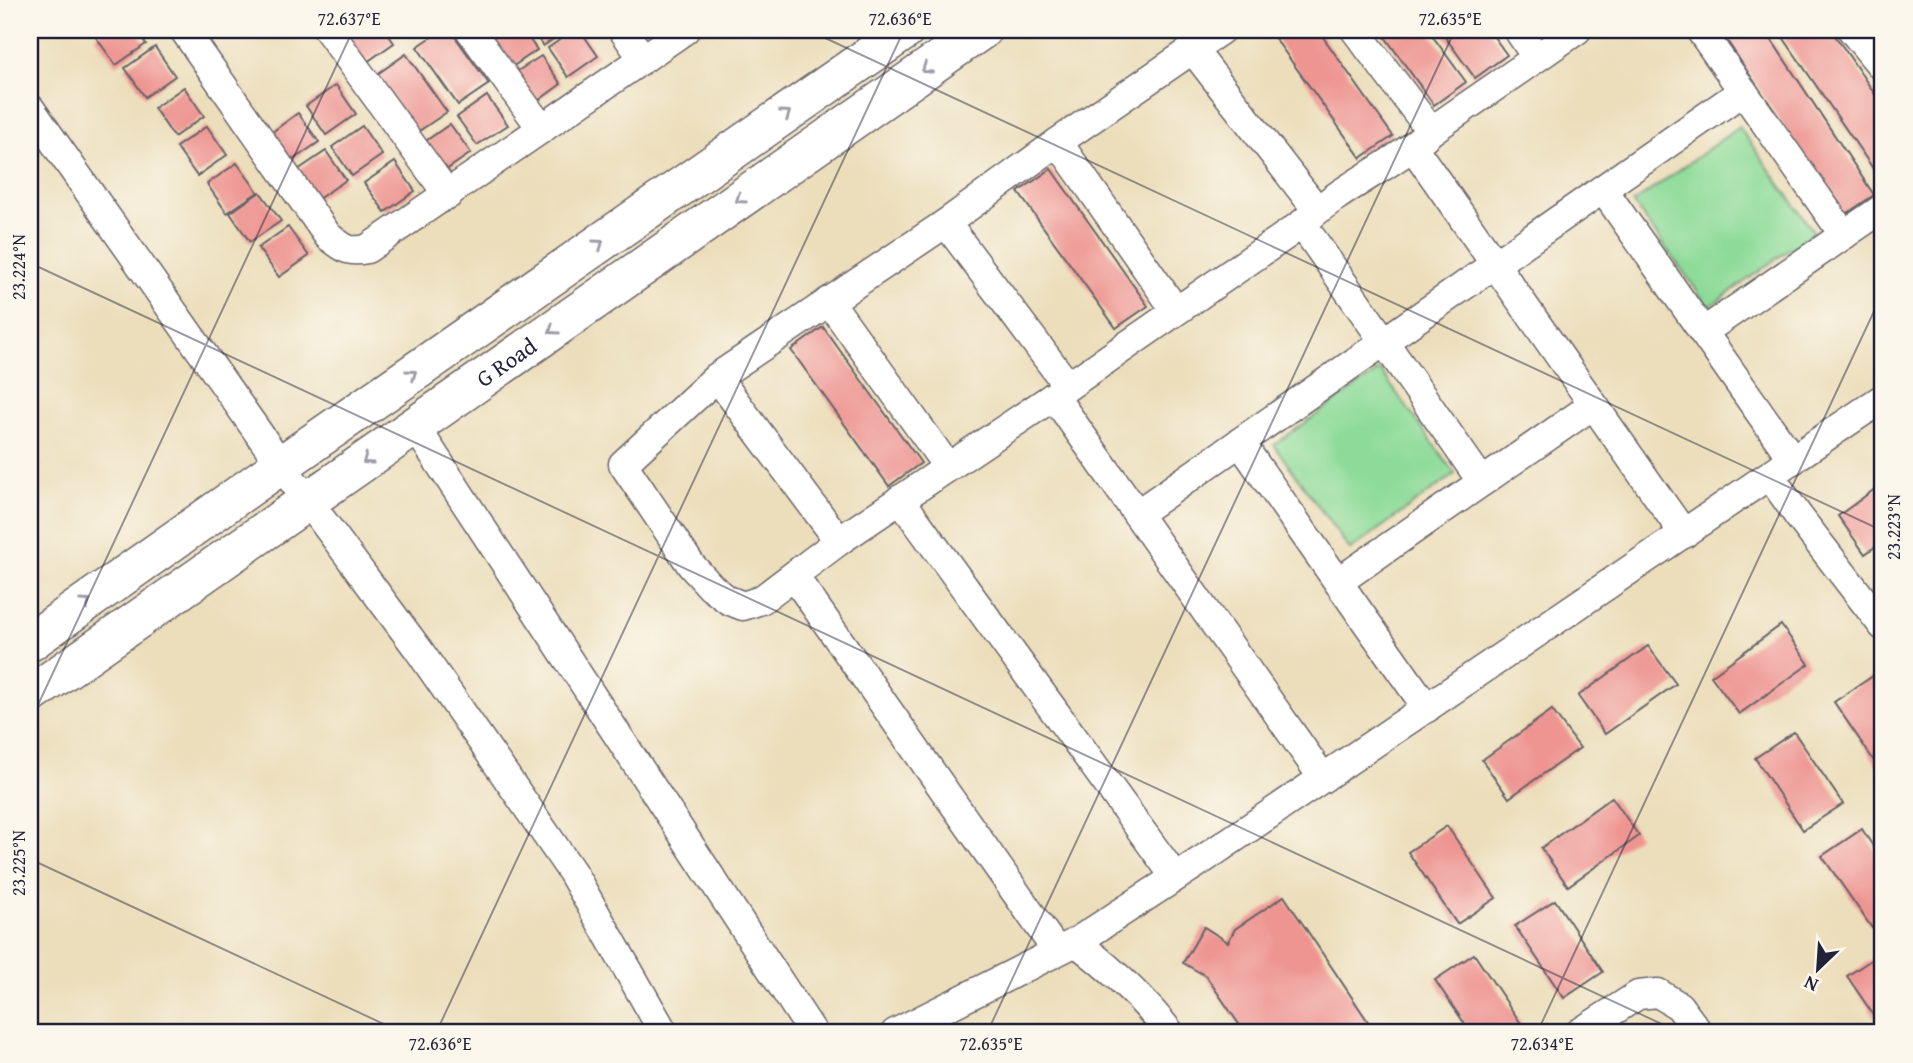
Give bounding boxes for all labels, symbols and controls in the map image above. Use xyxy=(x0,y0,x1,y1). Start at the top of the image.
text: 72.637°E xyxy=(317,5,381,32)
text: 72.636°E xyxy=(868,5,932,32)
text: 72.635°E xyxy=(1418,5,1482,32)
one-way arrow xyxy=(921,61,934,73)
one-way arrow xyxy=(778,110,791,122)
one-way arrow xyxy=(735,191,748,203)
text: 23.224°N xyxy=(5,234,32,300)
one-way arrow xyxy=(591,240,604,252)
one-way arrow xyxy=(548,322,561,334)
street label: G Road xyxy=(469,329,543,395)
one-way arrow xyxy=(404,370,417,382)
one-way arrow xyxy=(362,452,375,464)
text: 23.223°N xyxy=(1880,494,1907,560)
one-way arrow xyxy=(78,599,91,611)
text: 23.225°N xyxy=(5,830,32,896)
north arrow xyxy=(1784,934,1854,1004)
text: N xyxy=(1799,969,1822,1000)
text: 72.636°E xyxy=(408,1030,472,1057)
text: 72.635°E xyxy=(959,1030,1023,1057)
text: 72.634°E xyxy=(1510,1030,1574,1057)

